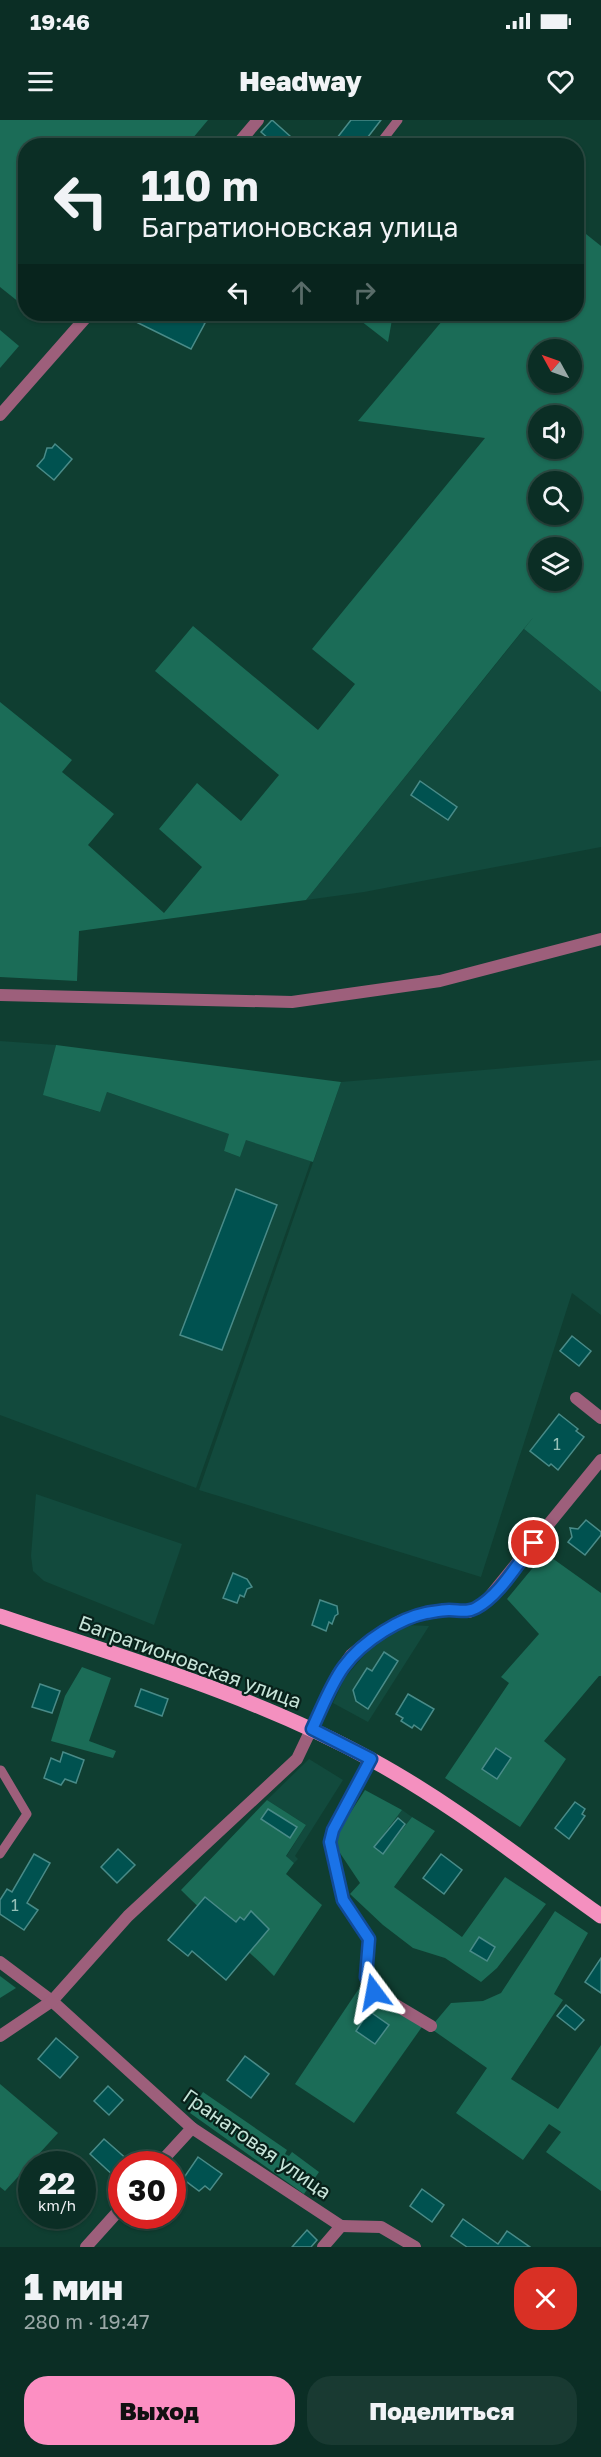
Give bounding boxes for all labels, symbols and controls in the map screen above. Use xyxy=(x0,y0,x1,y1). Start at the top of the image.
text: 19:46 xyxy=(30,8,90,35)
icon: menu xyxy=(24,65,57,98)
text: Headway xyxy=(239,65,362,97)
icon: heart xyxy=(544,65,577,98)
text: 110 m xyxy=(141,160,259,210)
icon: left xyxy=(42,162,120,240)
text: Багратионовская улица xyxy=(141,211,459,243)
icon: left xyxy=(222,276,255,309)
icon: ahead xyxy=(285,276,318,309)
icon: right xyxy=(348,276,381,309)
north arrow xyxy=(528,339,582,393)
map controls xyxy=(528,339,582,591)
button: sound xyxy=(528,405,582,459)
button: search xyxy=(528,471,582,525)
button: layers xyxy=(528,537,582,591)
house number: 1 xyxy=(553,1434,561,1454)
pin xyxy=(508,1517,559,1568)
icon: arrive xyxy=(517,1526,550,1559)
street label: Багратионовская улица xyxy=(76,1610,305,1713)
house number: 1 xyxy=(11,1895,19,1915)
position arrow xyxy=(342,1960,406,2024)
street label: Гранатовая улица xyxy=(179,2083,336,2203)
speed limit sign: 30 xyxy=(108,2151,186,2229)
text: 22 xyxy=(39,2165,75,2201)
text: km/h xyxy=(38,2196,76,2214)
text: 1 мин xyxy=(24,2265,123,2308)
button: close xyxy=(514,2267,577,2330)
text: 280 m · 19:47 xyxy=(24,2309,150,2333)
button: Выход xyxy=(24,2376,295,2445)
button: Поделиться xyxy=(307,2376,577,2445)

